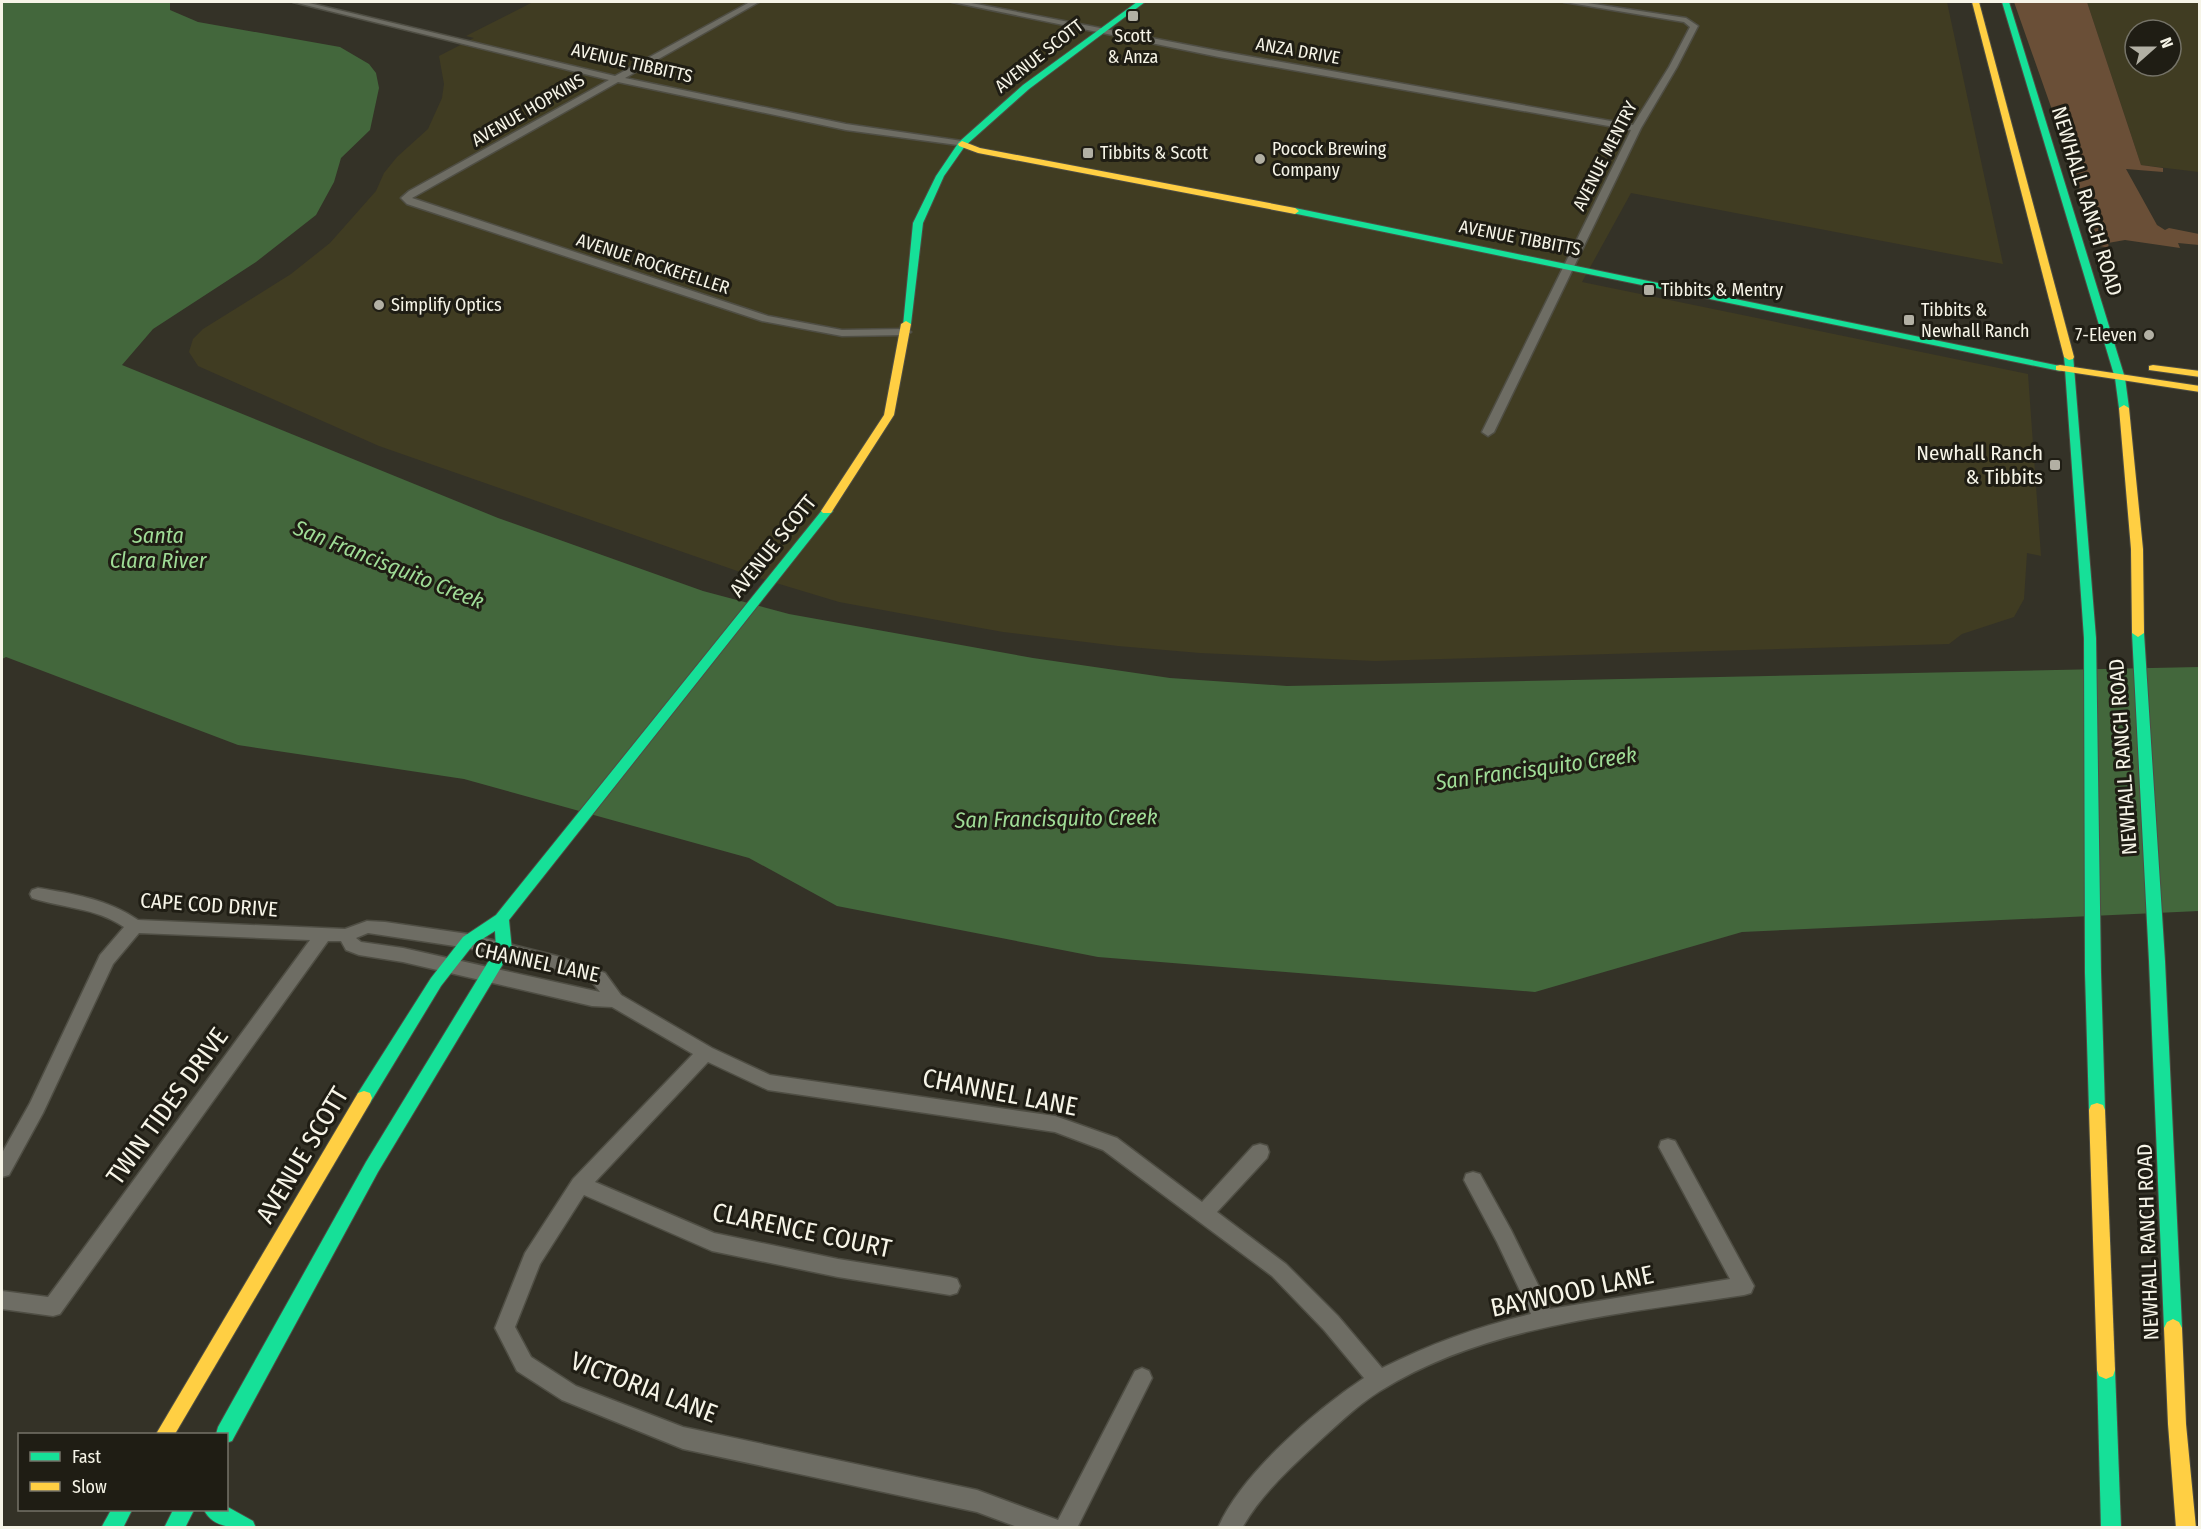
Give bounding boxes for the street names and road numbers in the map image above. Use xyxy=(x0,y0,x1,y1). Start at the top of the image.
street label: AVENUE SCOTT xyxy=(990,14,1088,97)
street label: ANZA DRIVE xyxy=(1254,33,1342,69)
street label: AVENUE TIBBITTS xyxy=(569,38,695,88)
street label: AVENUE HOPKINS xyxy=(468,69,588,151)
street label: AVENUE MENTRY xyxy=(1568,98,1642,214)
street label: NEWHALL RANCH ROAD xyxy=(2046,103,2128,299)
street label: AVENUE TIBBITTS xyxy=(1457,215,1583,261)
street label: AVENUE ROCKEFELLER xyxy=(574,229,732,299)
street label: AVENUE SCOTT xyxy=(724,490,822,602)
street label: NEWHALL RANCH ROAD xyxy=(2103,658,2143,856)
street label: CAPE COD DRIVE xyxy=(139,887,279,923)
street label: CHANNEL LANE xyxy=(472,936,602,988)
street label: TWIN TIDES DRIVE xyxy=(100,1022,235,1191)
street label: CHANNEL LANE xyxy=(920,1062,1080,1123)
street label: AVENUE SCOTT xyxy=(250,1082,355,1229)
street label: NEWHALL RANCH ROAD xyxy=(2132,1143,2164,1341)
street label: CLARENCE COURT xyxy=(710,1196,894,1265)
street label: BAYWOOD LANE xyxy=(1488,1259,1656,1324)
street label: VICTORIA LANE xyxy=(566,1345,721,1430)

